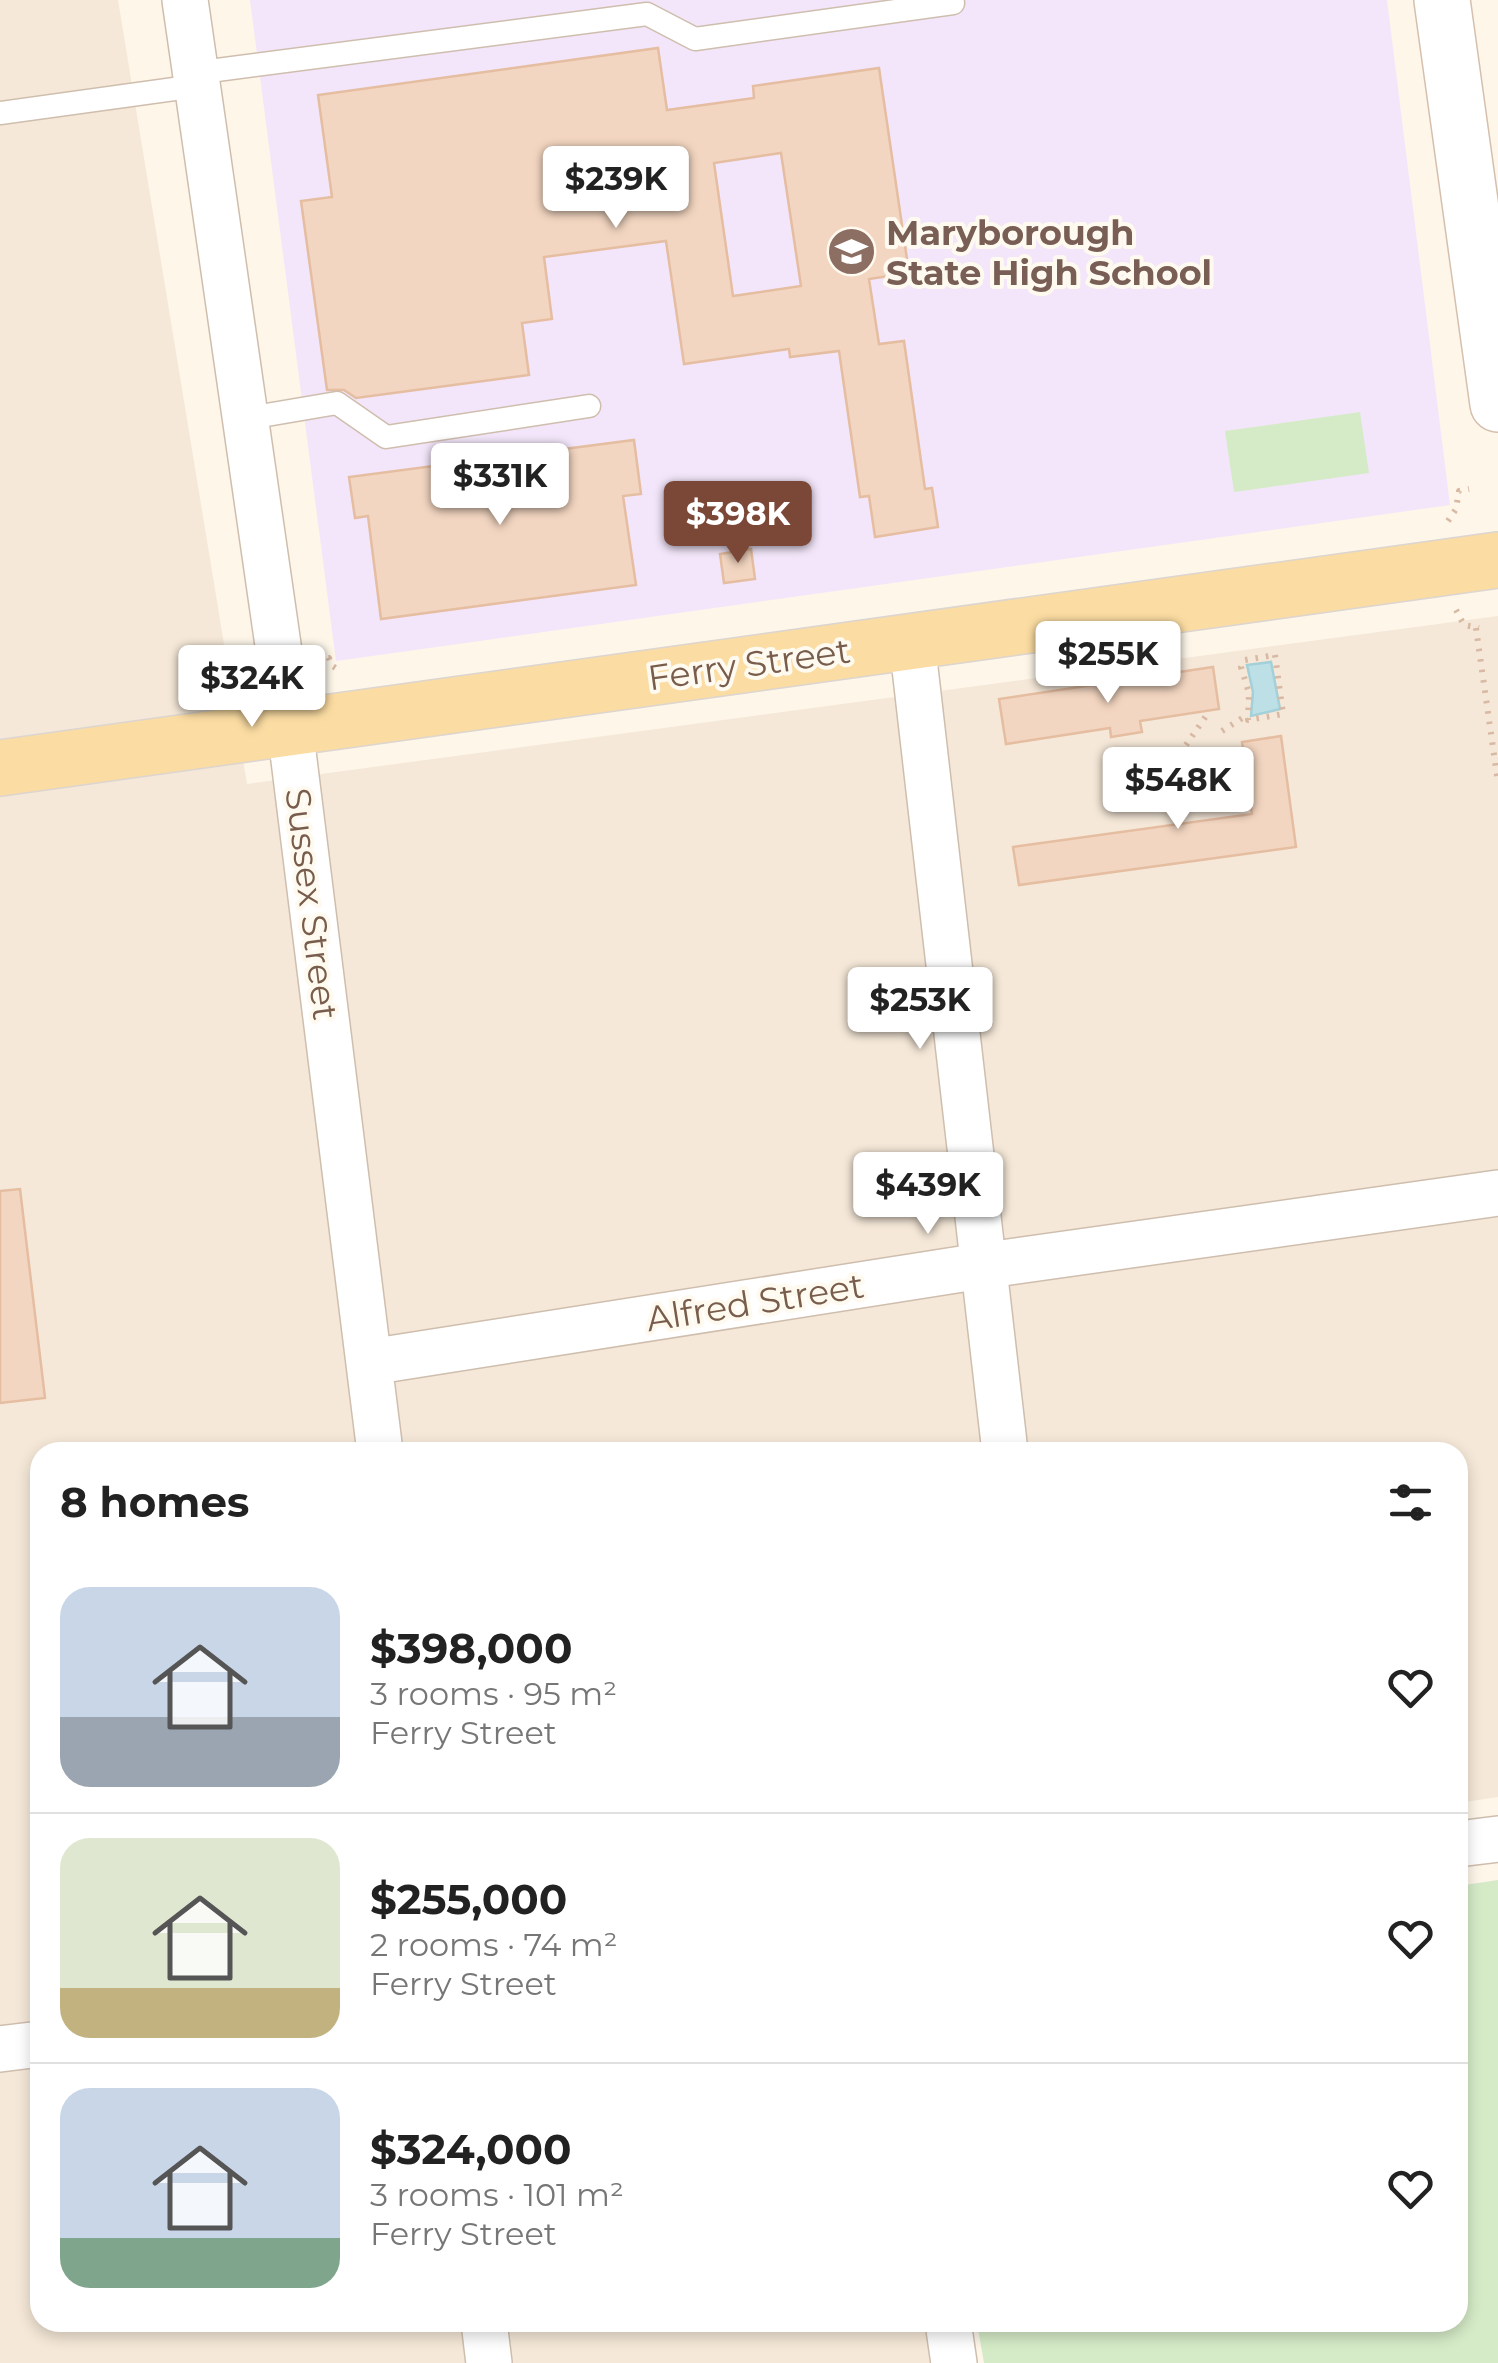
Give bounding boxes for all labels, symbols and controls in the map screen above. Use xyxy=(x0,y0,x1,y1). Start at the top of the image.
pin: $239K xyxy=(546,146,686,231)
text: $239K xyxy=(565,159,667,198)
place label: Maryborough State High School xyxy=(886,211,1212,294)
school or university icon: Maryborough State High School xyxy=(825,226,877,278)
pin: $331K xyxy=(430,443,570,528)
text: $331K xyxy=(453,456,547,495)
pin: $398K xyxy=(668,481,808,566)
text: $398K xyxy=(686,494,790,533)
pin: $255K xyxy=(1038,621,1178,706)
street label: Ferry Street xyxy=(645,628,853,700)
text: $255K xyxy=(1058,634,1158,673)
pin: $324K xyxy=(182,645,322,730)
text: $324K xyxy=(200,658,304,697)
pin: $548K xyxy=(1108,747,1248,832)
text: $548K xyxy=(1125,760,1231,799)
street label: Sussex Street xyxy=(276,786,348,1022)
pin: $253K xyxy=(850,967,990,1052)
text: $253K xyxy=(870,980,970,1019)
pin: $439K xyxy=(858,1152,998,1237)
text: $439K xyxy=(875,1165,981,1204)
street label: Alfred Street xyxy=(643,1264,867,1340)
icon: filters xyxy=(1383,1475,1438,1530)
text: 8 homes xyxy=(60,1476,249,1528)
text: $398,000 xyxy=(370,1622,572,1674)
icon: home xyxy=(140,1627,260,1747)
icon: heart xyxy=(1383,1660,1438,1715)
text: 3 rooms · 95 m² xyxy=(370,1674,617,1713)
text: Ferry Street xyxy=(370,1713,557,1752)
text: $255,000 xyxy=(370,1873,567,1925)
icon: home xyxy=(140,1878,260,1998)
icon: heart xyxy=(1383,1911,1438,1966)
text: 2 rooms · 74 m² xyxy=(370,1925,618,1964)
text: Ferry Street xyxy=(370,1964,557,2003)
text: $324,000 xyxy=(370,2123,571,2175)
icon: home xyxy=(140,2128,260,2248)
icon: heart xyxy=(1383,2161,1438,2216)
text: 3 rooms · 101 m² xyxy=(370,2175,624,2214)
text: Ferry Street xyxy=(370,2214,557,2253)

